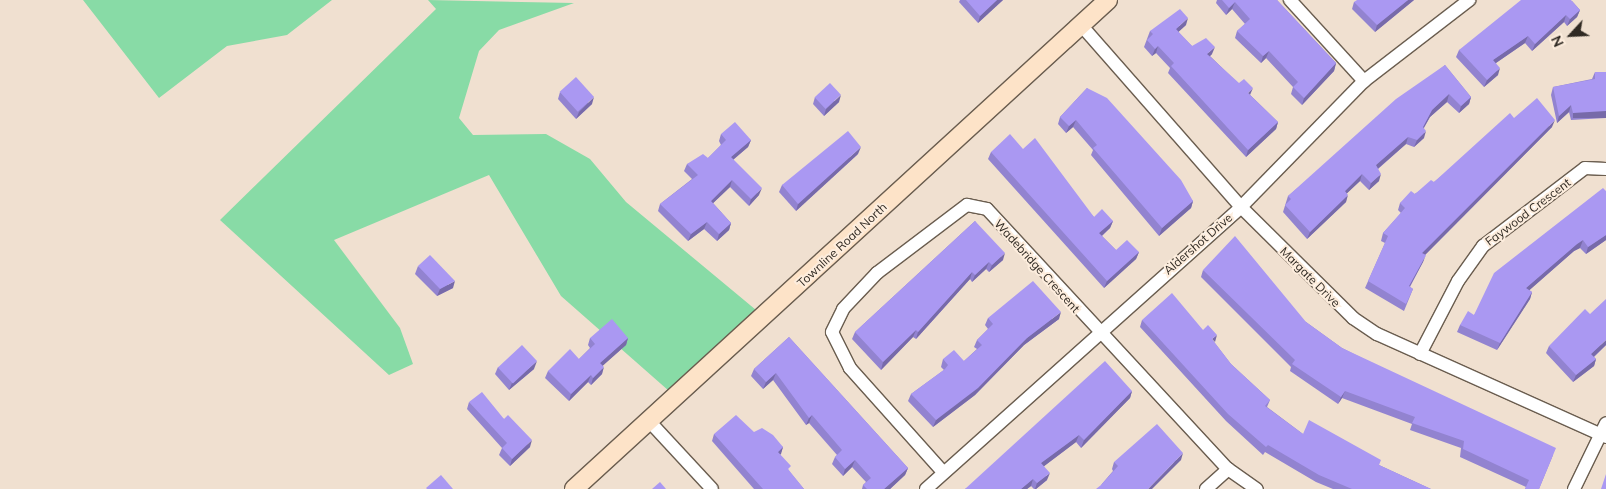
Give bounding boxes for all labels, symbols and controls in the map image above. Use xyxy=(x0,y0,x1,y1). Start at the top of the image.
north arrow xyxy=(1546,10,1596,60)
text: N xyxy=(1547,33,1568,50)
street label: Faywood Crescent xyxy=(1483,175,1573,249)
street label: Townline Road North xyxy=(794,200,890,290)
street label: Aldershot Drive xyxy=(1161,210,1235,278)
street label: Wadebridge Crescent xyxy=(991,216,1083,316)
street label: Margate Drive xyxy=(1277,244,1343,310)

